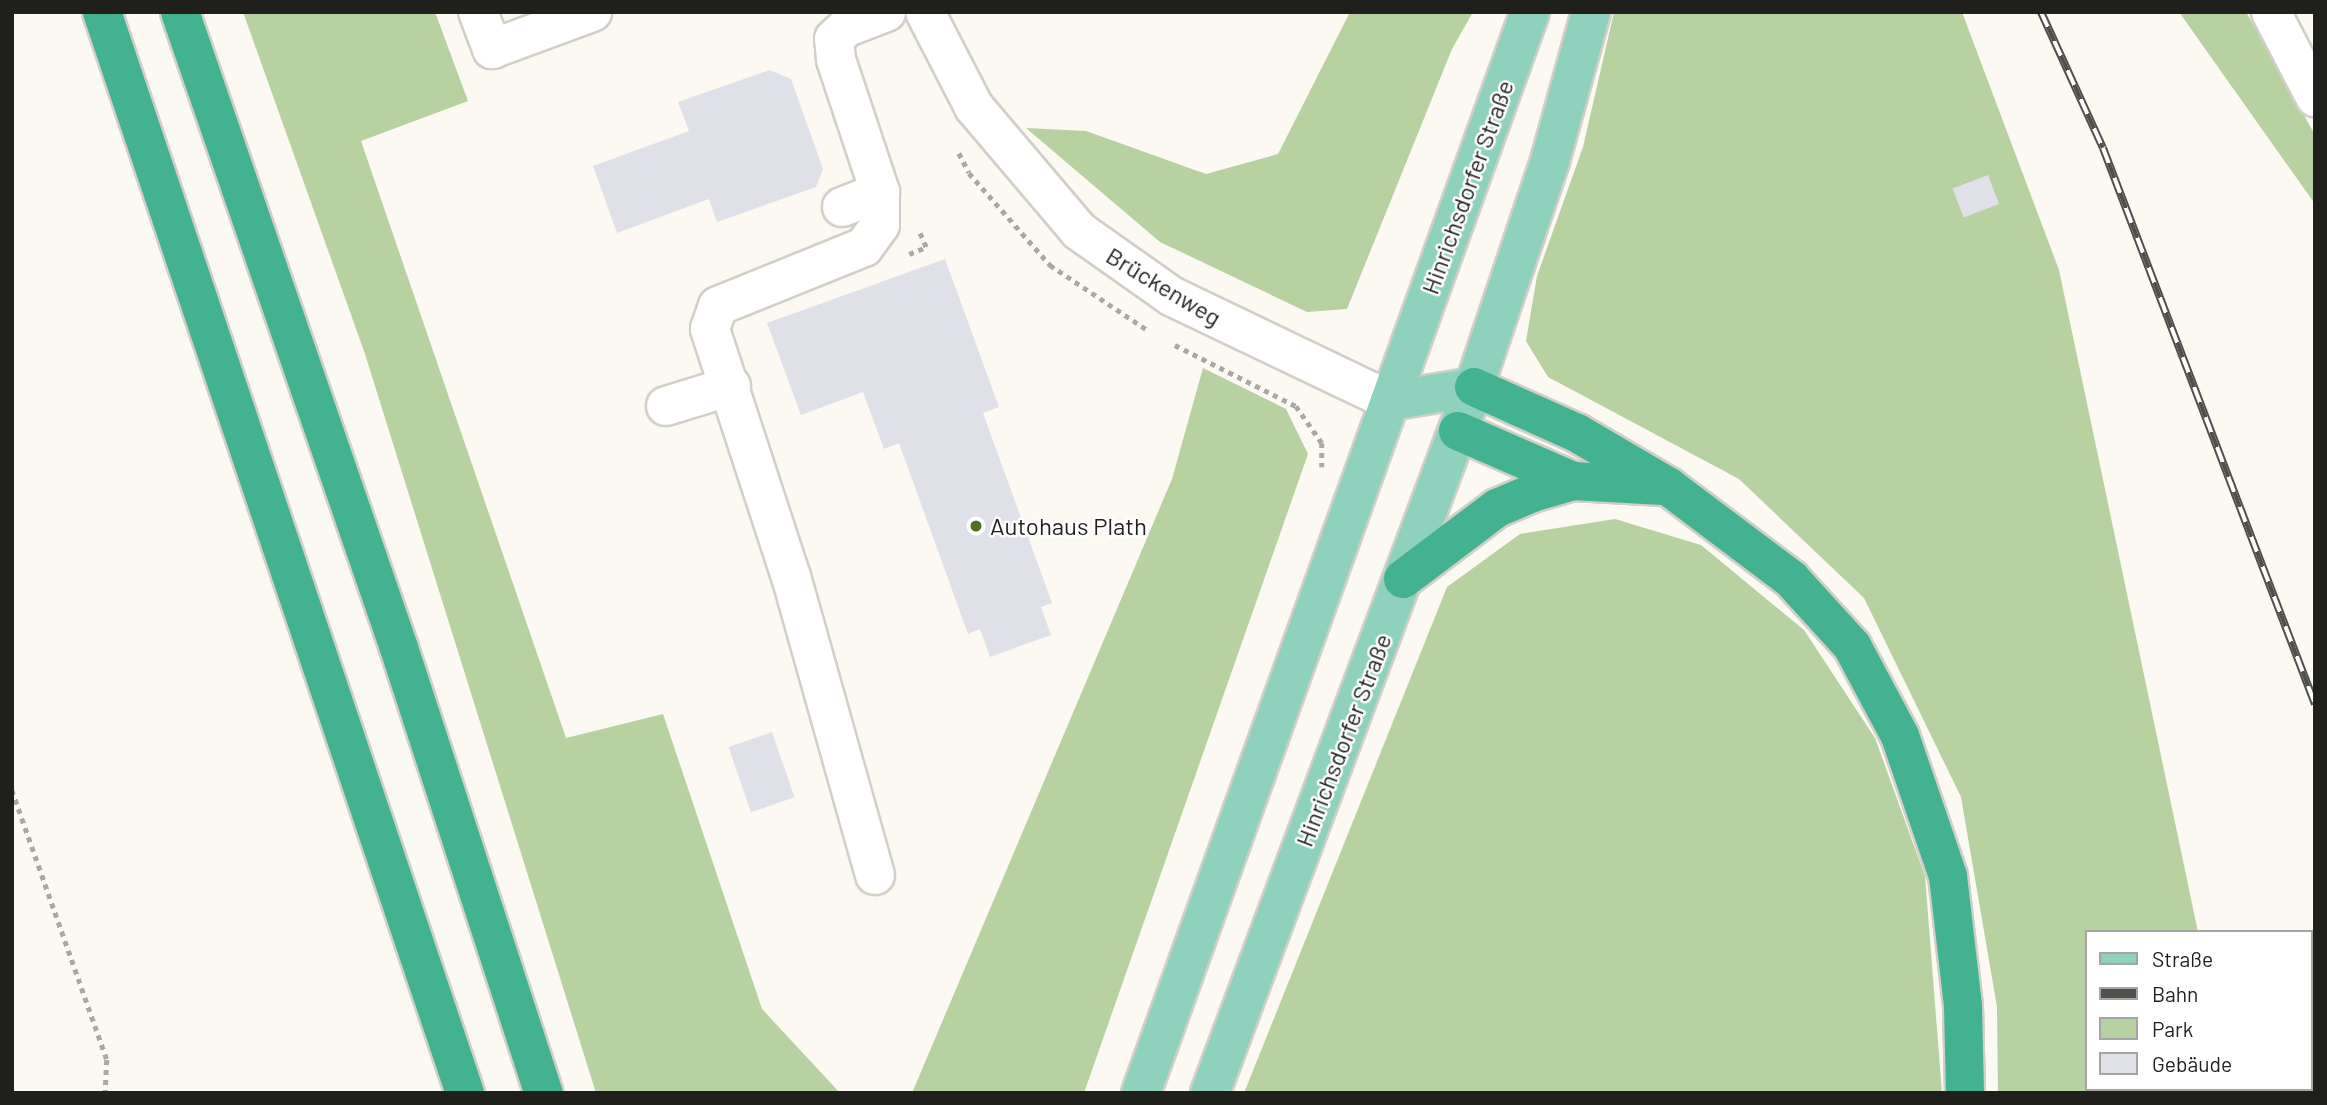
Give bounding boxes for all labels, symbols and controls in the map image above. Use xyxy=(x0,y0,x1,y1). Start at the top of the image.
street label: Hinrichsdorfer Straße xyxy=(1415,76,1519,298)
street label: Brückenweg xyxy=(1101,240,1227,332)
place label: Autohaus Plath xyxy=(990,512,1147,540)
marker: Autohaus Plath xyxy=(968,518,984,534)
street label: Hinrichsdorfer Straße xyxy=(1289,630,1397,850)
legend xyxy=(2086,930,2313,1091)
text: Straße xyxy=(2152,946,2213,971)
text: Bahn xyxy=(2152,981,2198,1006)
text: Park xyxy=(2152,1016,2193,1041)
text: Gebäude xyxy=(2152,1051,2232,1076)

